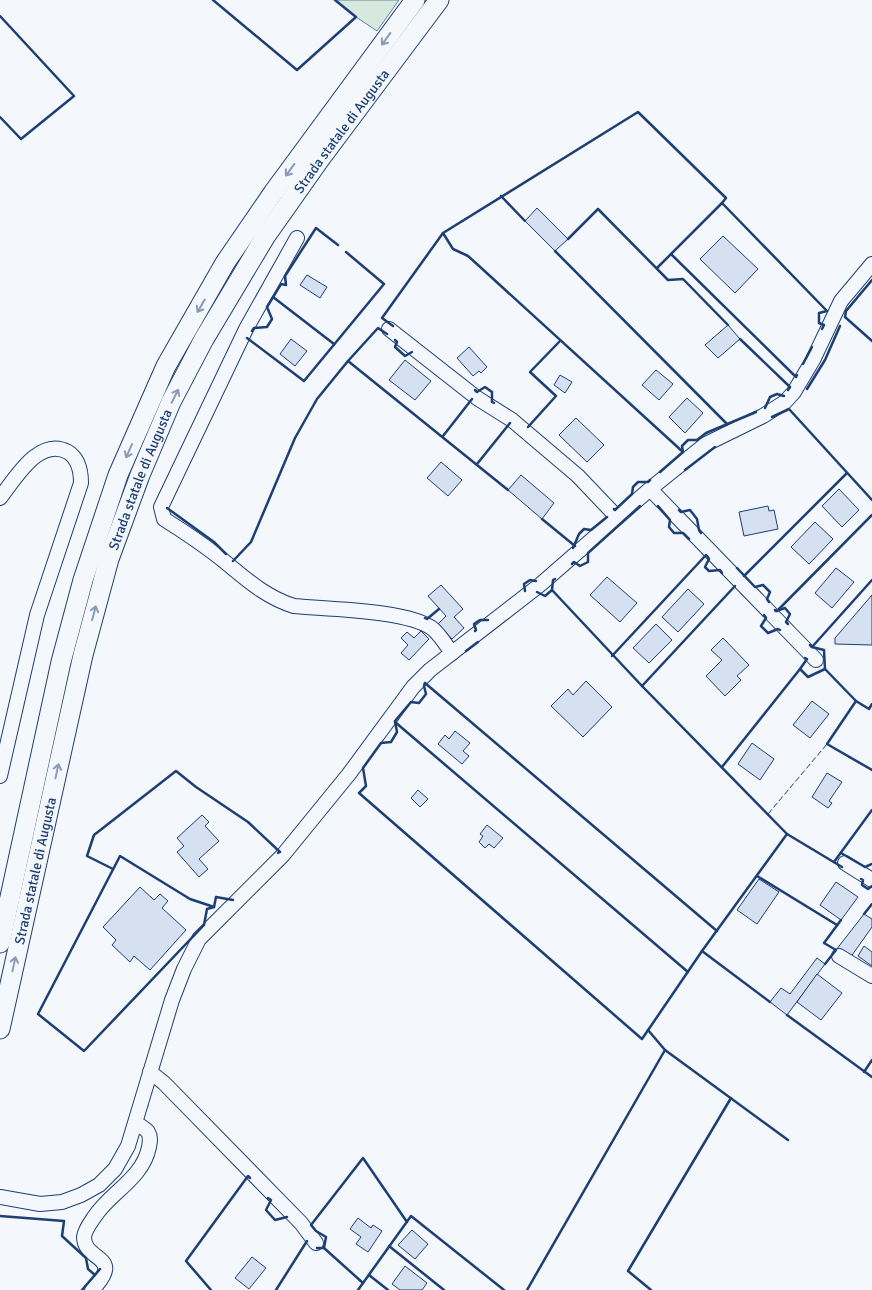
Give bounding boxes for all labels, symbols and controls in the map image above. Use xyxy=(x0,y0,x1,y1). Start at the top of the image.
one-way arrow xyxy=(381,32,391,46)
street label: Strada statale di Augusta xyxy=(290,66,393,197)
one-way arrow xyxy=(284,163,295,176)
one-way arrow xyxy=(195,298,205,312)
one-way arrow xyxy=(170,388,180,403)
street label: Strada statale di Augusta xyxy=(105,407,176,552)
one-way arrow xyxy=(123,443,133,458)
one-way arrow xyxy=(90,606,99,622)
one-way arrow xyxy=(53,764,62,780)
street label: Strada statale di Augusta xyxy=(11,796,60,946)
one-way arrow xyxy=(10,957,19,973)

